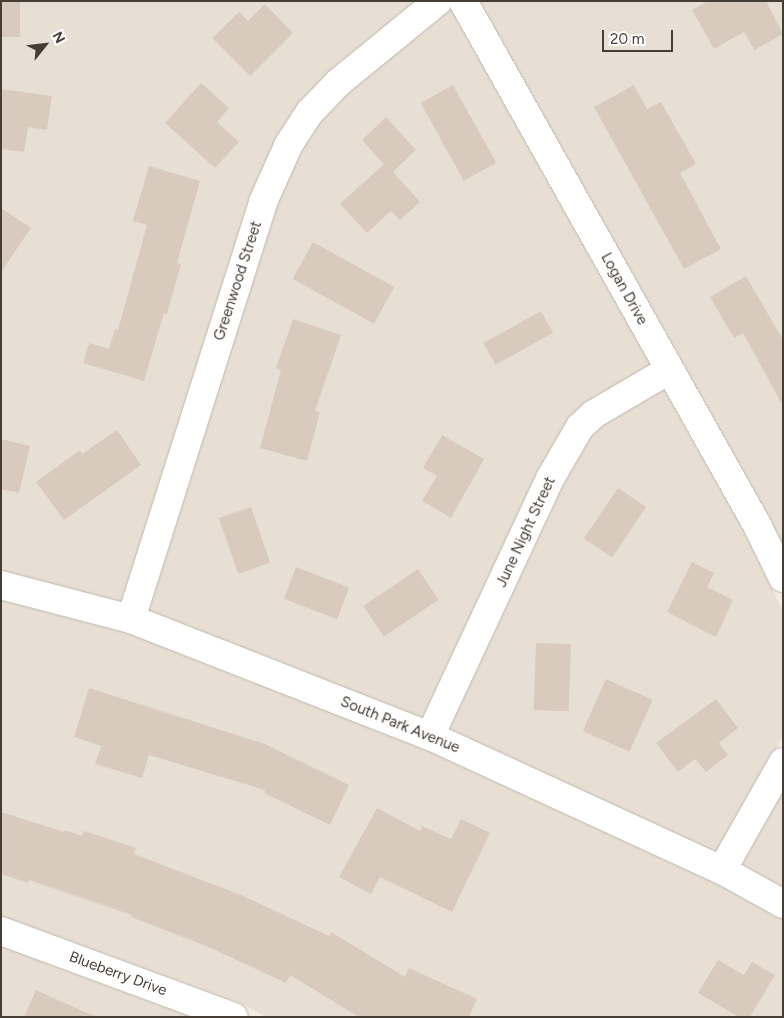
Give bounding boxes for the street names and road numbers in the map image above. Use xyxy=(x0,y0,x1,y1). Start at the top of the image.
street label: Greenwood Street xyxy=(210,219,266,343)
street label: Logan Drive xyxy=(597,250,651,328)
street label: June Night Street xyxy=(492,474,560,590)
street label: South Park Avenue xyxy=(338,693,462,757)
street label: Blueberry Drive xyxy=(67,948,169,1000)

